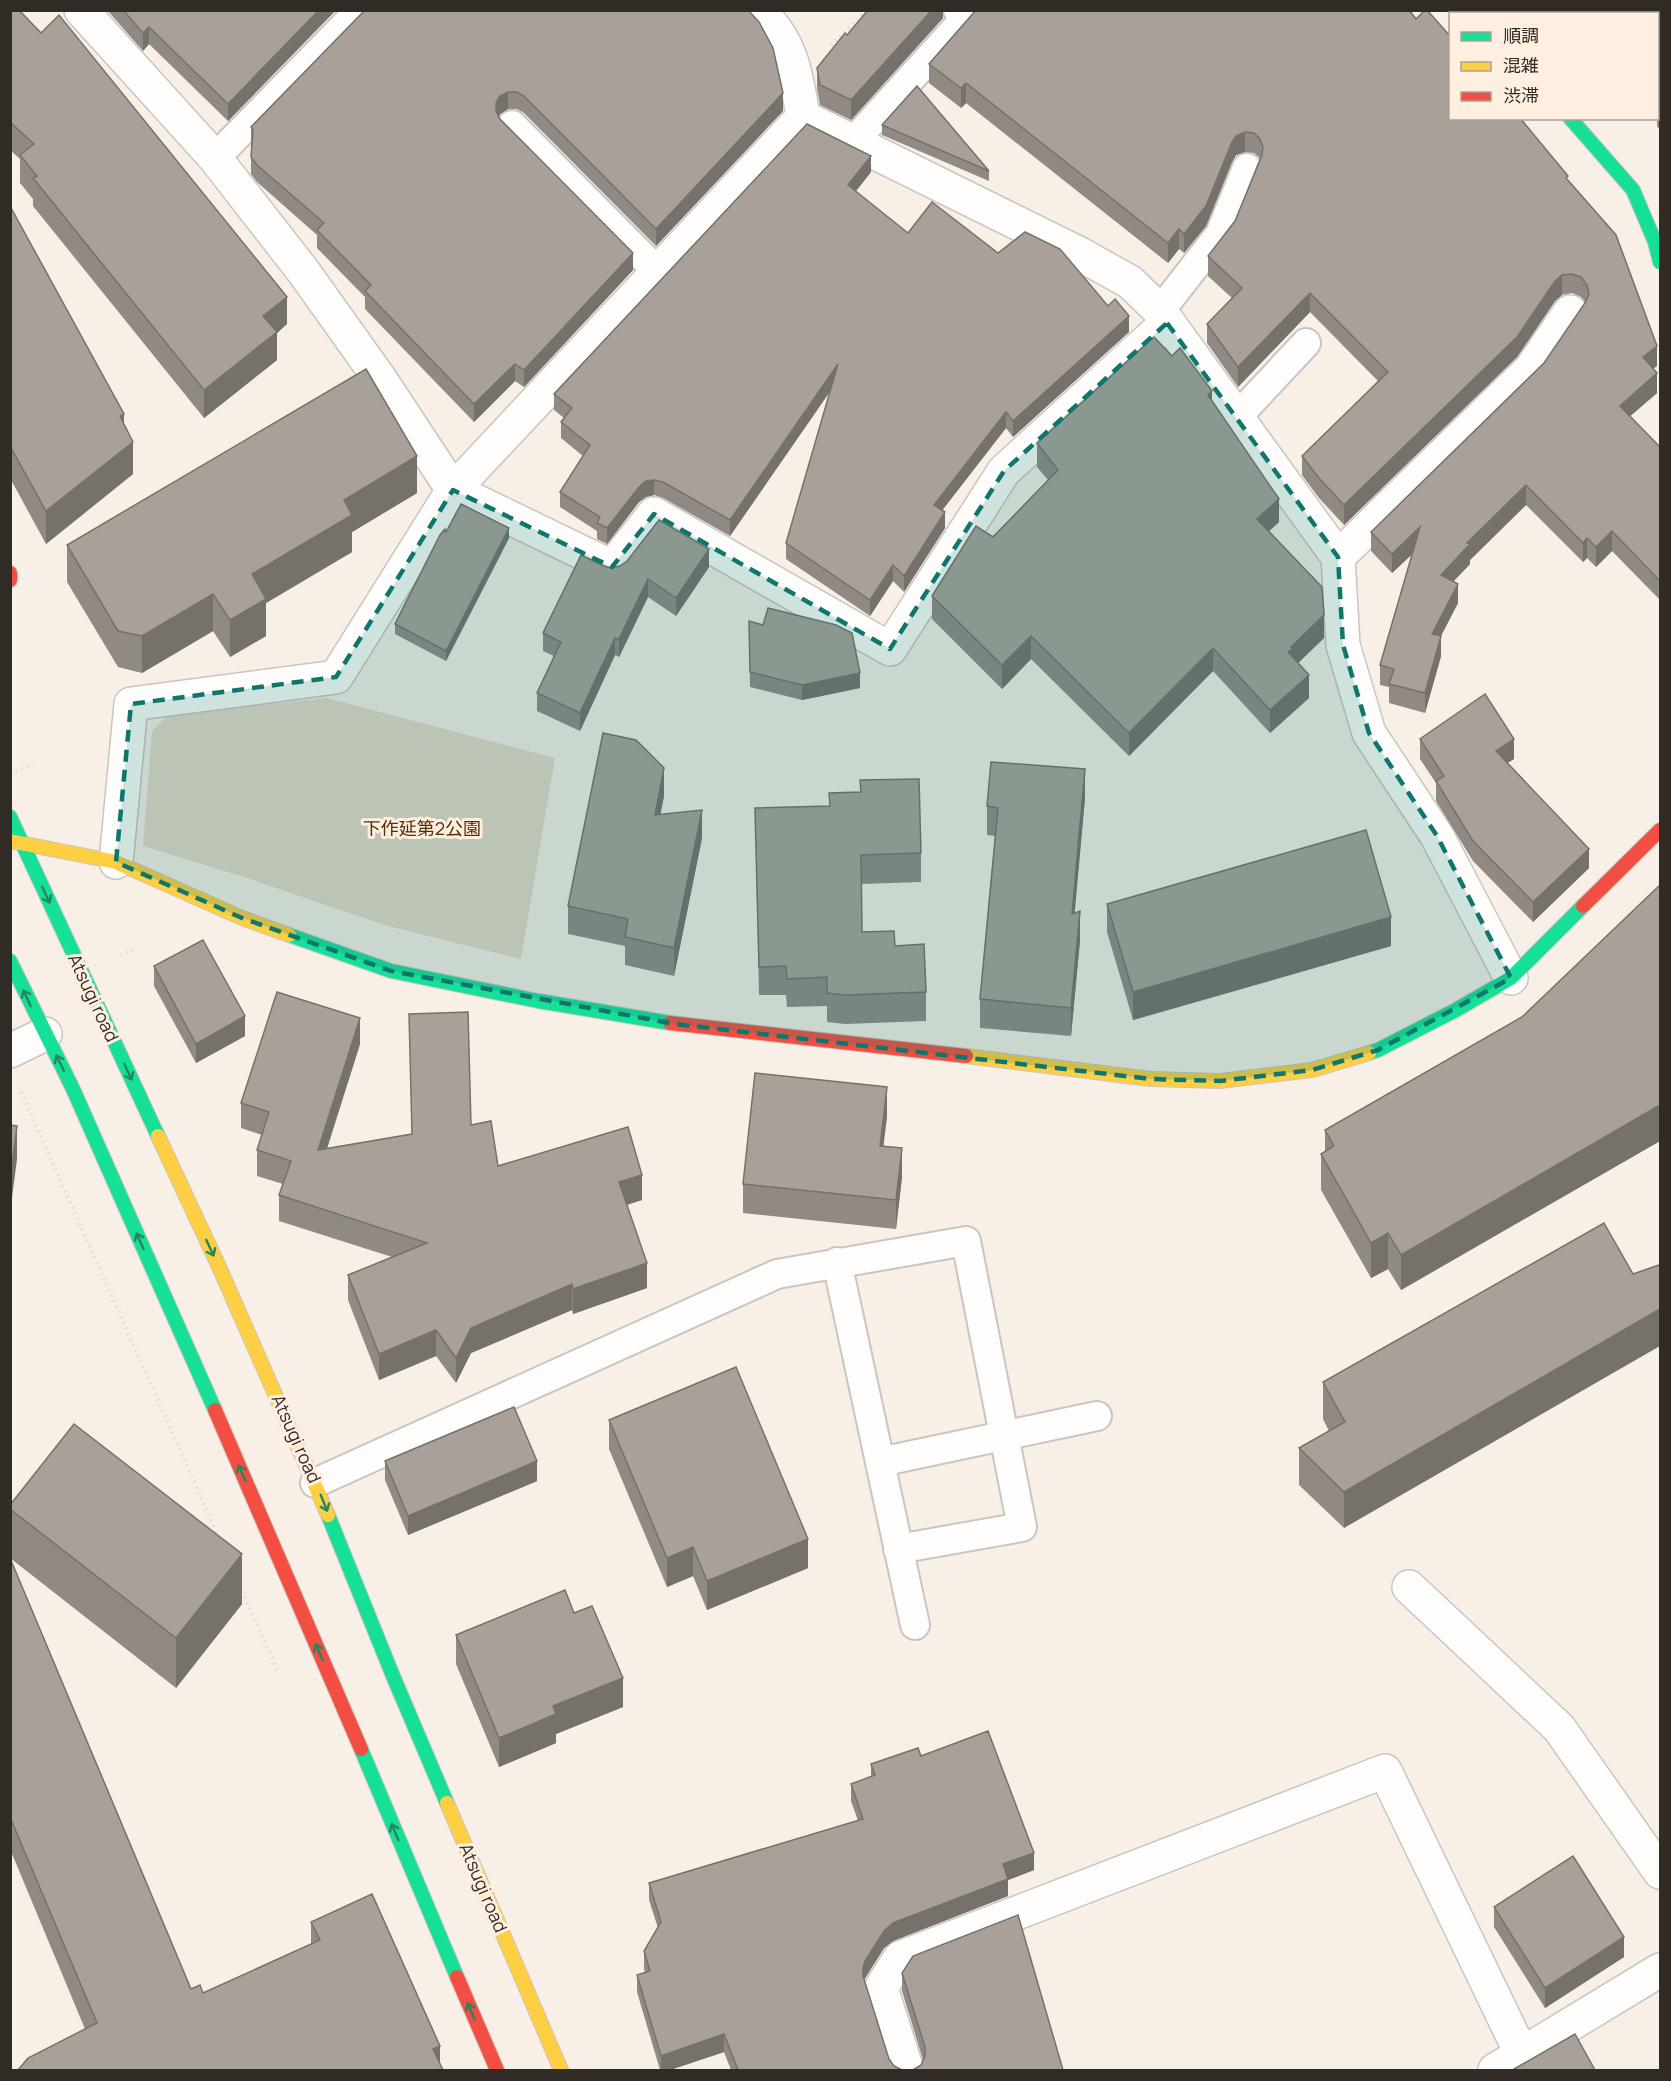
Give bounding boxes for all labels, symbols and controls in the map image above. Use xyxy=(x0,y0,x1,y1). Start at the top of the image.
legend xyxy=(1449,12,1659,120)
text: 順調 xyxy=(1503,23,1539,47)
text: 混雑 xyxy=(1503,53,1539,77)
text: 渋滞 xyxy=(1503,83,1539,107)
park label: 下作延第2公園 xyxy=(363,816,481,840)
one-way arrow xyxy=(40,885,52,903)
street label: Atsugi road xyxy=(63,950,125,1045)
one-way arrow xyxy=(21,989,33,1007)
one-way arrow xyxy=(53,1055,65,1073)
one-way arrow xyxy=(122,1062,134,1080)
one-way arrow xyxy=(134,1232,146,1250)
one-way arrow xyxy=(205,1239,217,1257)
street label: Atsugi road xyxy=(267,1391,327,1487)
one-way arrow xyxy=(236,1464,248,1482)
one-way arrow xyxy=(319,1493,330,1512)
one-way arrow xyxy=(313,1643,324,1662)
one-way arrow xyxy=(389,1823,400,1841)
street label: Atsugi road xyxy=(454,1839,513,1936)
one-way arrow xyxy=(465,2002,476,2020)

